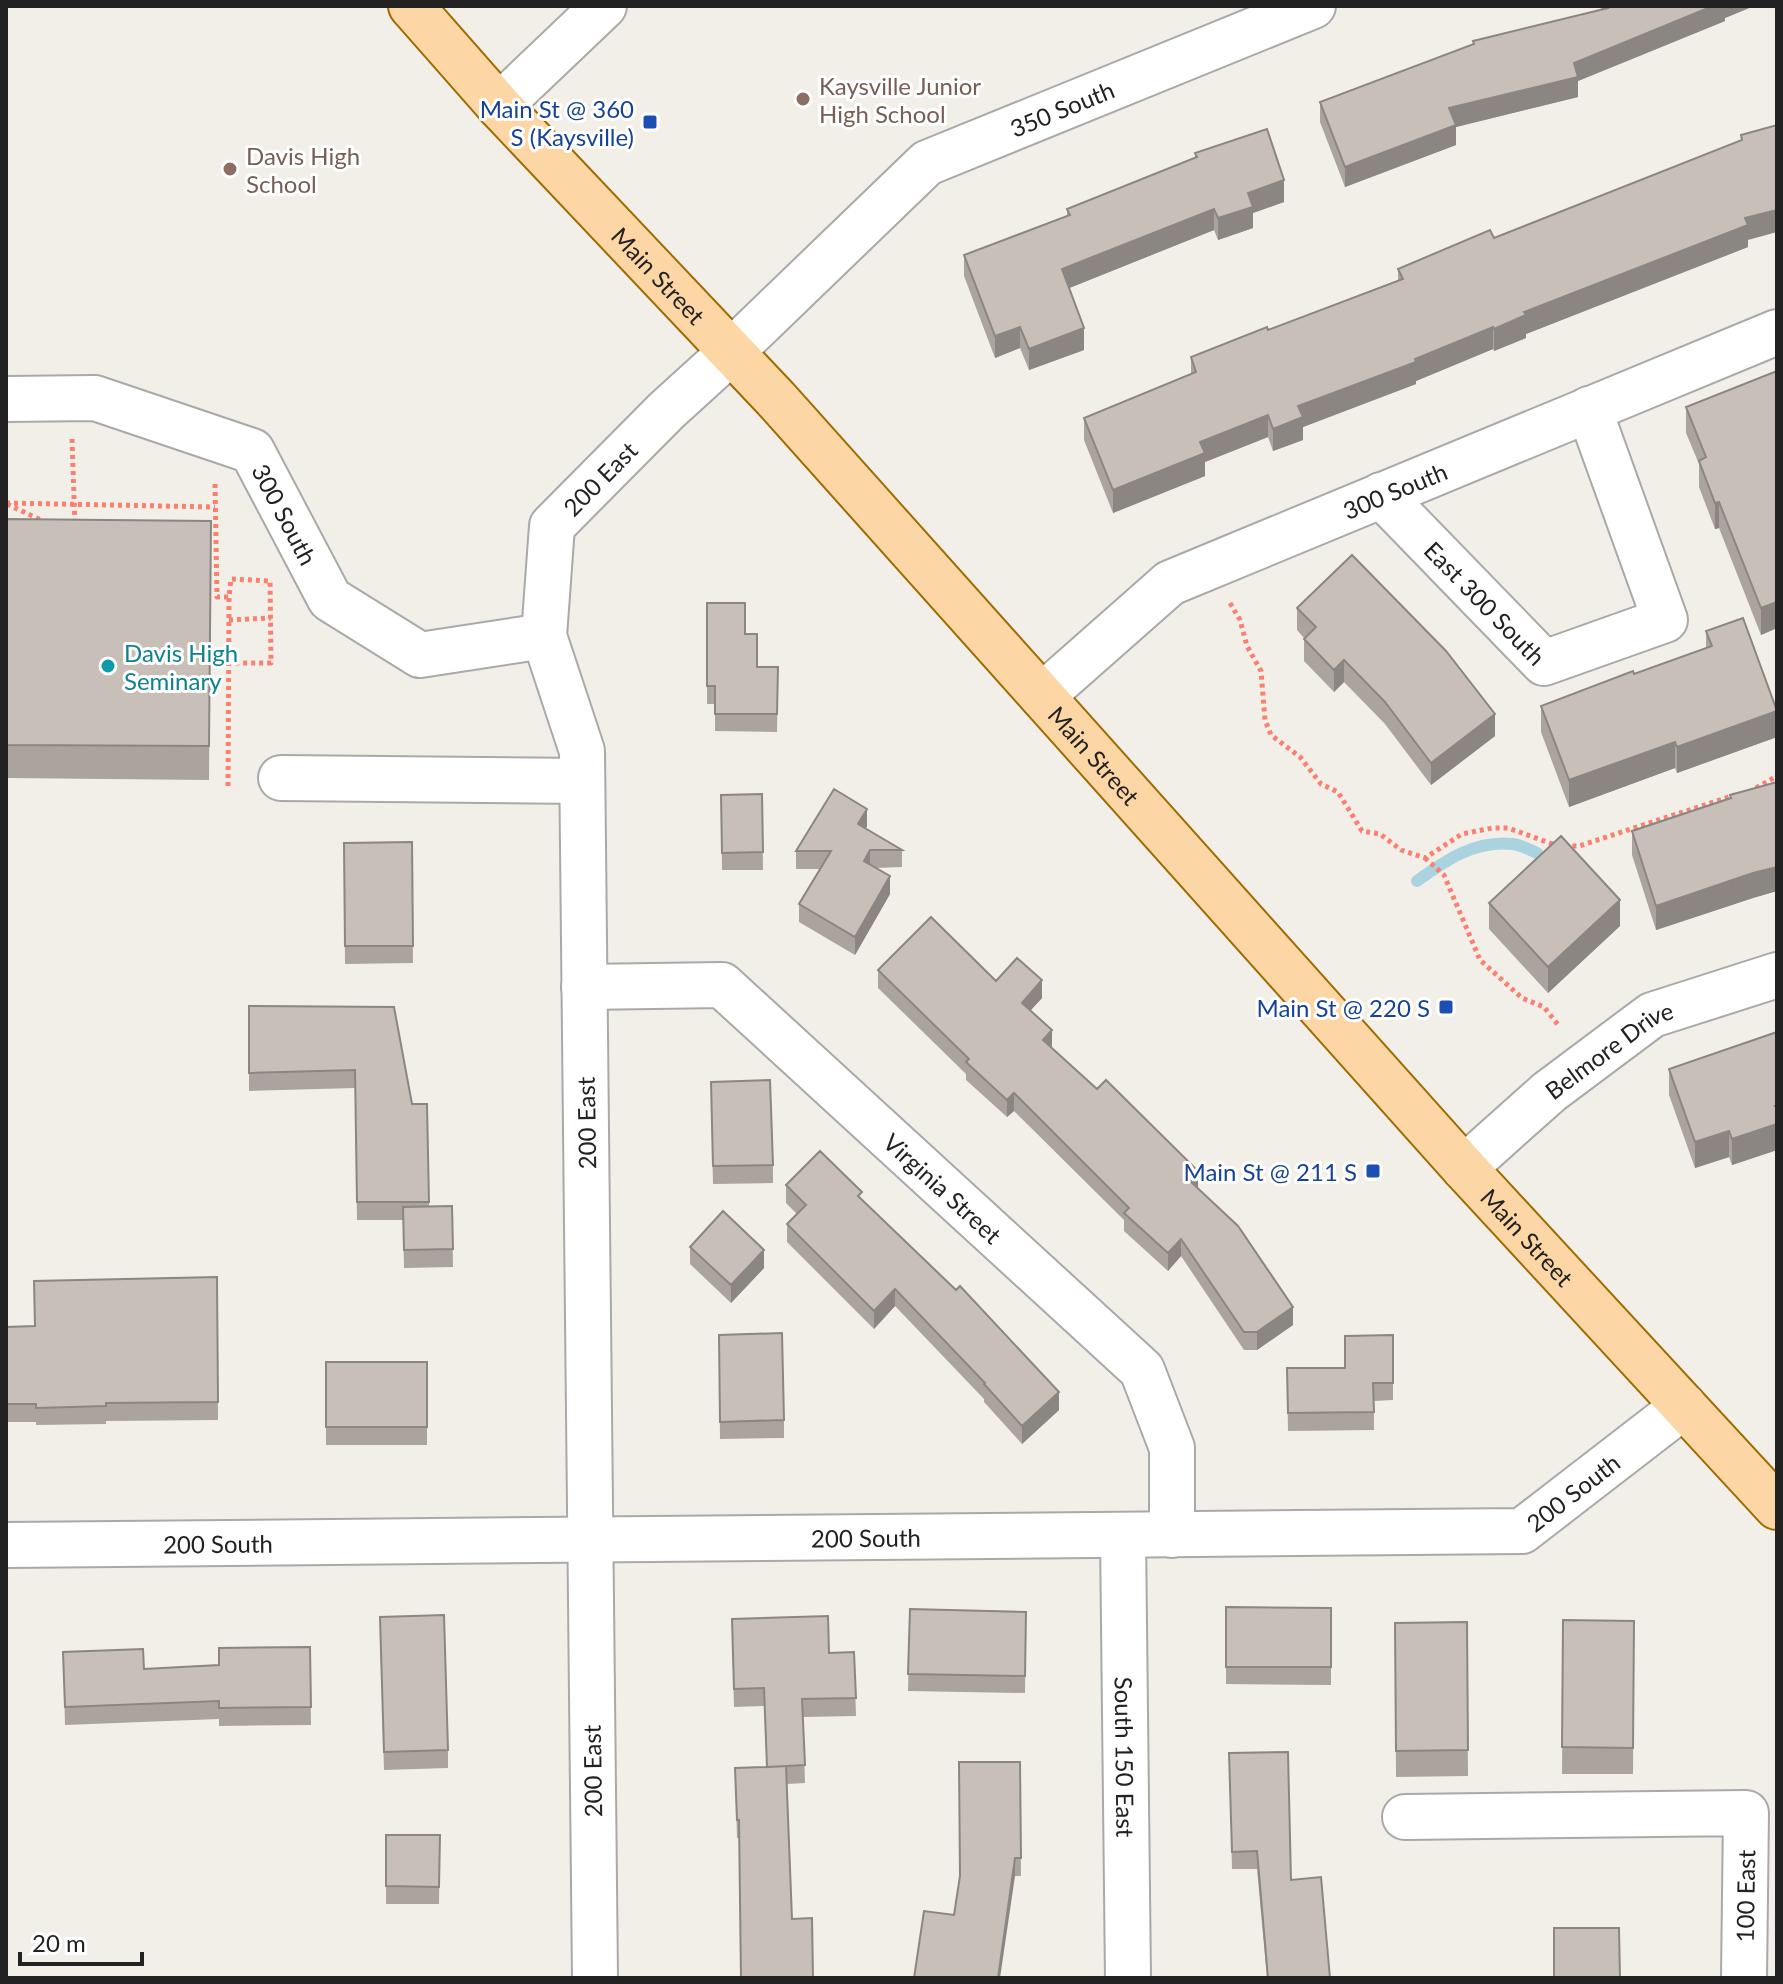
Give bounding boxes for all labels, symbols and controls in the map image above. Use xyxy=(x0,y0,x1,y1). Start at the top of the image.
place label: Kaysville Junior High School xyxy=(819,71,981,128)
street label: 350 South xyxy=(1005,74,1118,142)
marker: Kaysville Junior High School xyxy=(794,90,812,108)
place label: Main St @ 360 S (Kaysville) xyxy=(480,94,634,151)
marker: Main St @ 360 S (Kaysville) xyxy=(641,113,659,131)
place label: Davis High School xyxy=(246,141,360,198)
marker: Davis High School xyxy=(221,160,239,178)
street label: Main Street xyxy=(606,221,712,330)
street label: 200 East xyxy=(557,435,643,521)
street label: 300 South xyxy=(1338,456,1451,524)
street label: 300 South xyxy=(247,459,324,569)
street label: East 300 South xyxy=(1419,535,1552,670)
place label: Davis High Seminary xyxy=(124,638,238,695)
marker: Davis High Seminary xyxy=(99,657,117,675)
street label: Main Street xyxy=(1043,700,1146,811)
place label: Main St @ 220 S xyxy=(1256,993,1430,1022)
street label: Belmore Drive xyxy=(1539,995,1677,1105)
marker: Main St @ 220 S xyxy=(1437,998,1455,1016)
street label: 200 East xyxy=(571,1076,601,1170)
street label: Virginia Street xyxy=(878,1127,1008,1249)
place label: Main St @ 211 S xyxy=(1183,1157,1357,1186)
marker: Main St @ 211 S xyxy=(1364,1162,1382,1180)
street label: Main Street xyxy=(1475,1182,1580,1292)
street label: 200 South xyxy=(1520,1447,1625,1537)
street label: 200 South xyxy=(811,1522,921,1552)
street label: 200 South xyxy=(163,1528,273,1558)
street label: South 150 East xyxy=(1110,1676,1141,1838)
street label: 200 East xyxy=(577,1724,607,1818)
street label: 100 East xyxy=(1730,1849,1760,1943)
scale bar xyxy=(20,1916,142,1966)
text: 20 m xyxy=(32,1928,86,1957)

